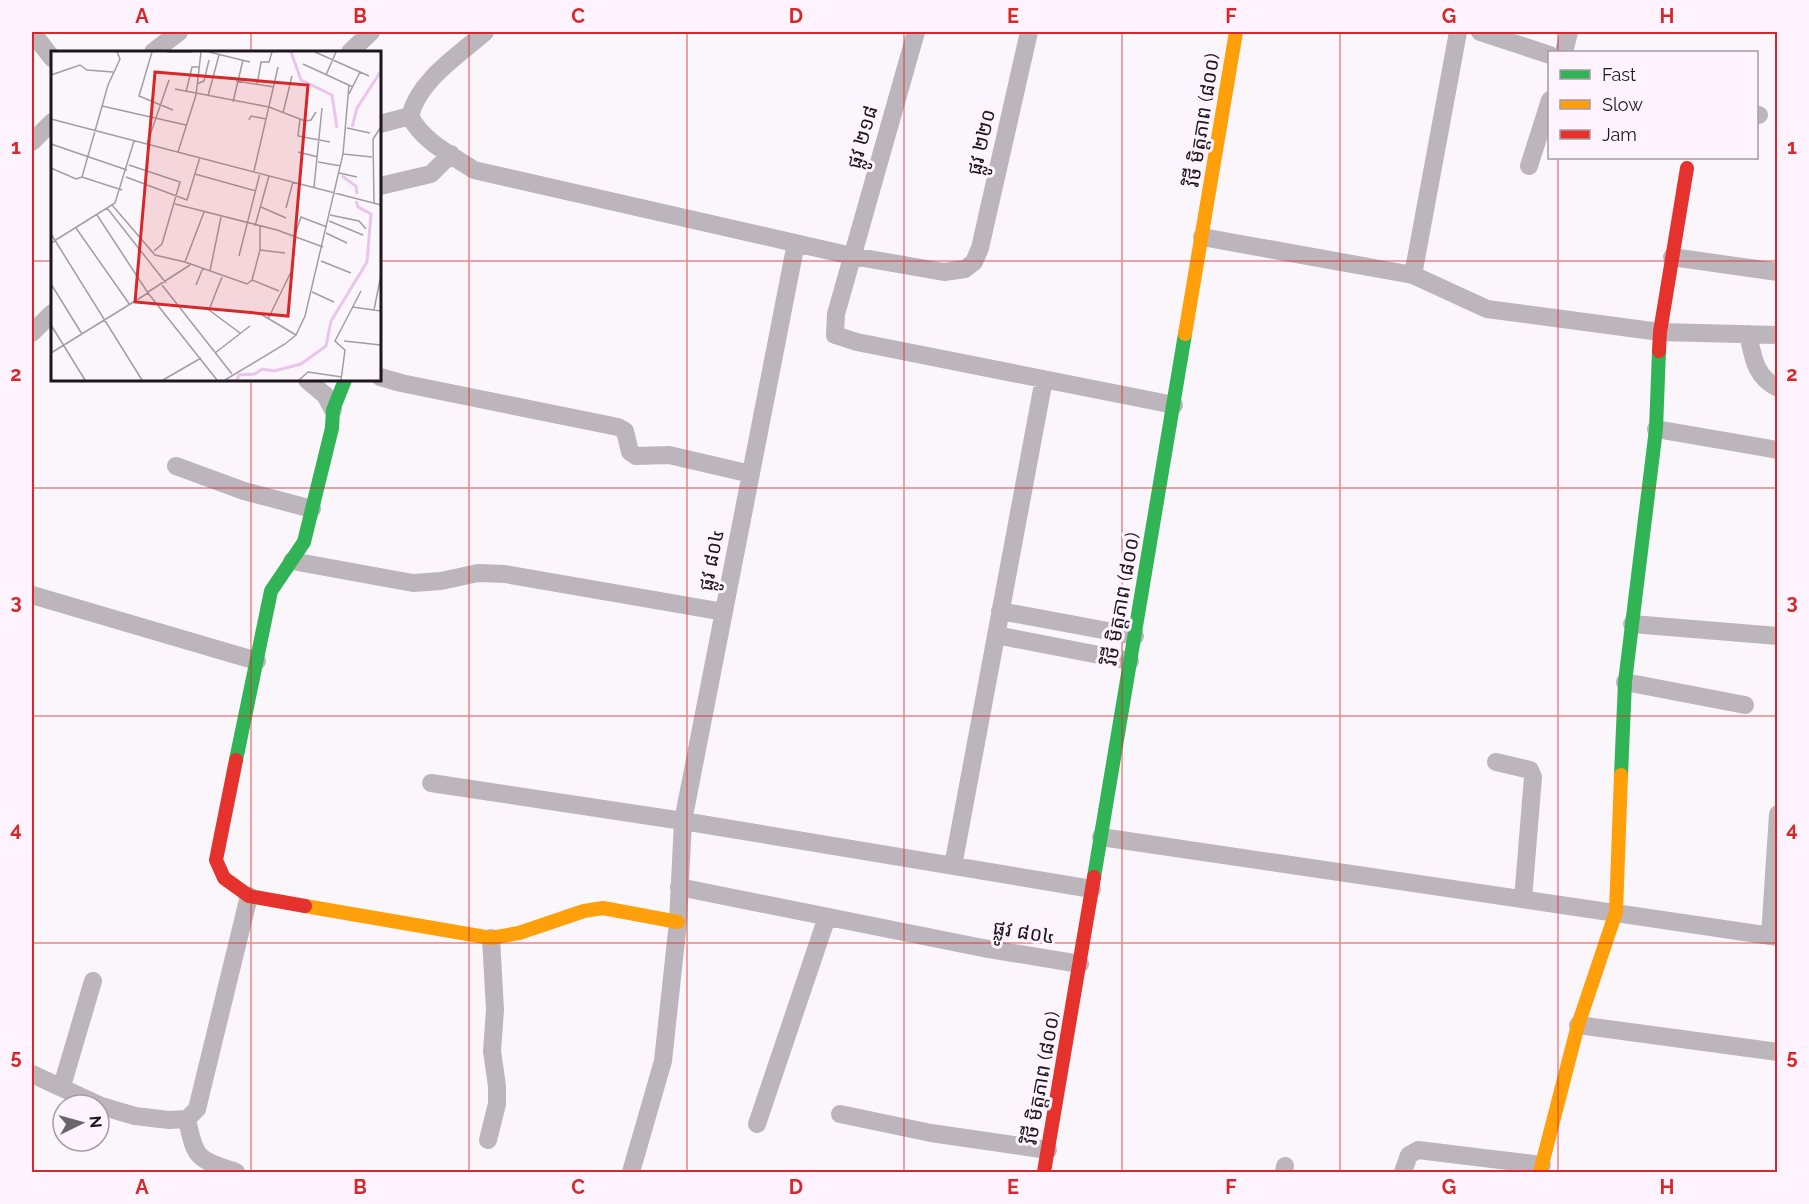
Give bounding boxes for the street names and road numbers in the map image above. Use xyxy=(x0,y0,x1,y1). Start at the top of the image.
street label: វិថី មិត្តភាព (៨០០) xyxy=(1179,51,1225,189)
street label: ផ្លូវ ២១៨ xyxy=(842,103,889,173)
street label: ផ្លូវ ២២០ xyxy=(962,107,1007,179)
street label: ផ្លូវ ៨០៤ xyxy=(693,527,736,594)
street label: វិថី មិត្តភាព (៨០០) xyxy=(1097,530,1145,668)
street label: ផ្លូវ ៨០៤ xyxy=(990,915,1057,956)
street label: វិថី មិត្តភាព (៨០០) xyxy=(1017,1009,1065,1147)

